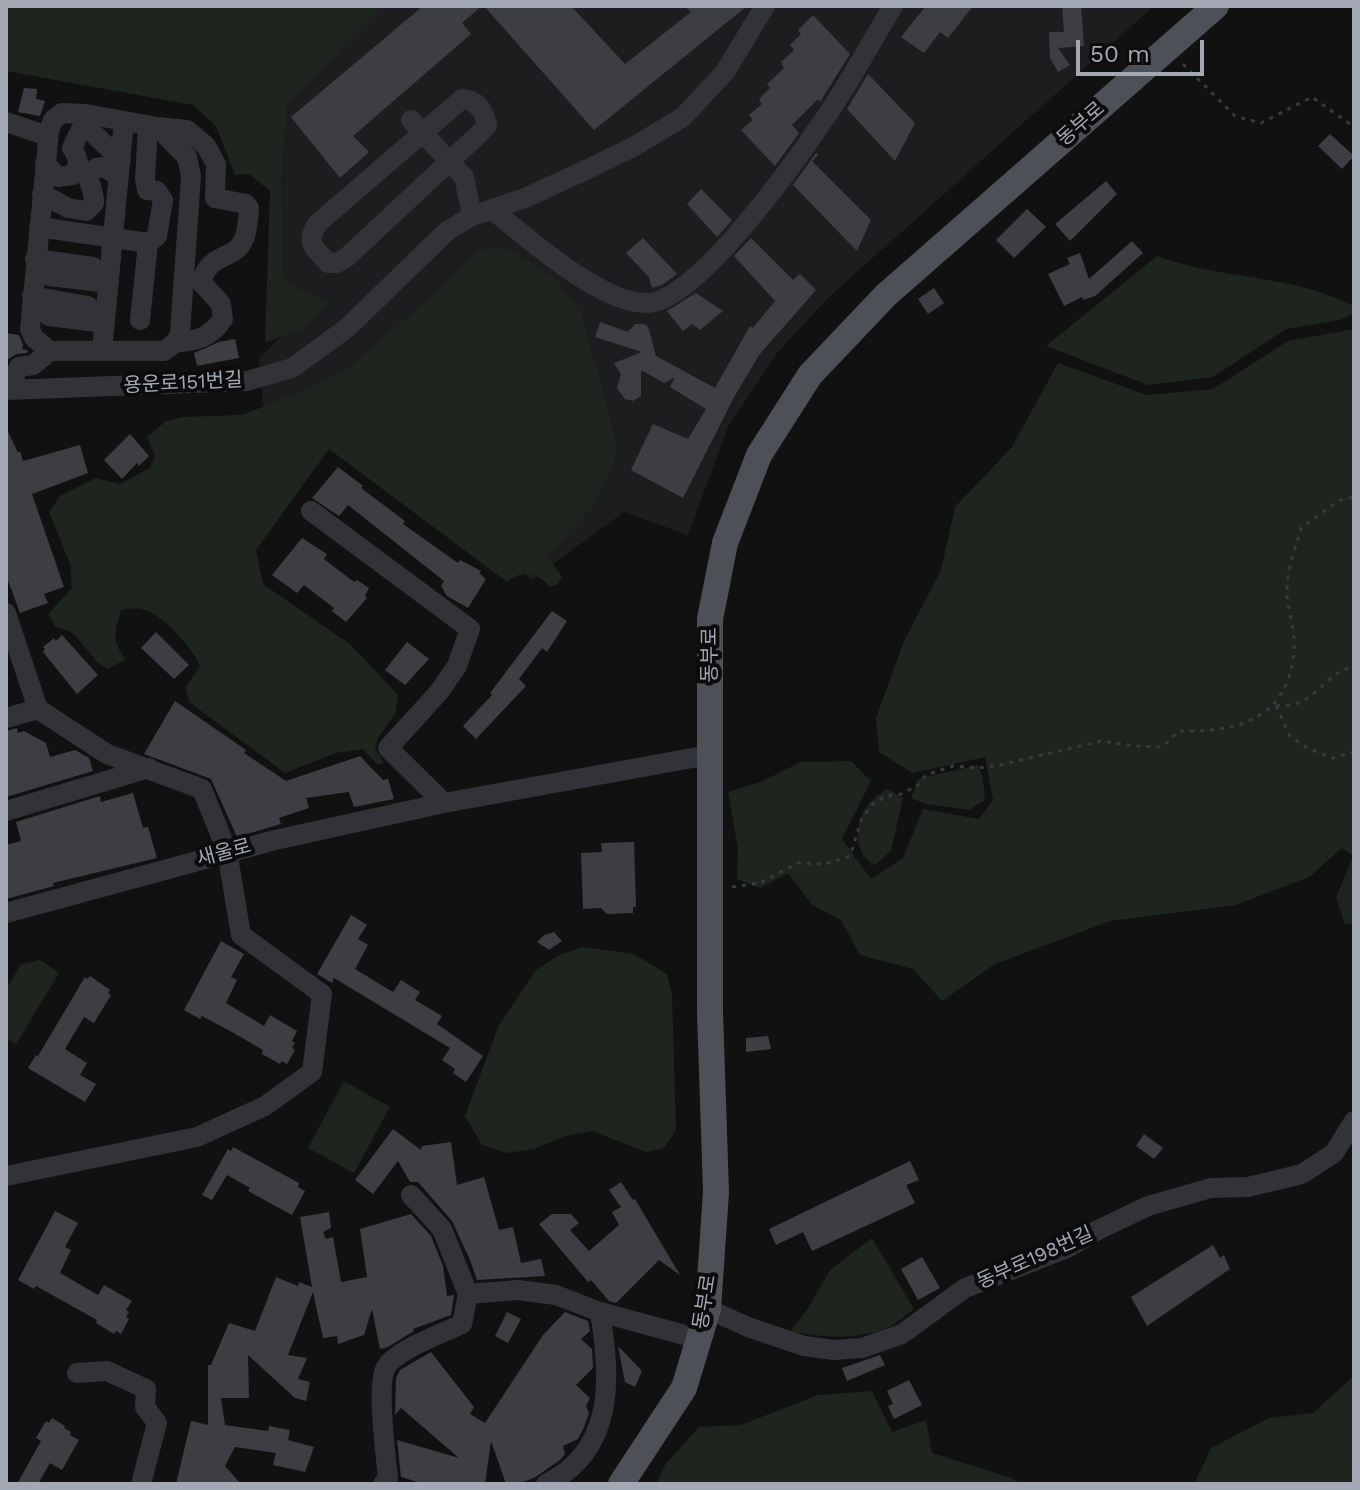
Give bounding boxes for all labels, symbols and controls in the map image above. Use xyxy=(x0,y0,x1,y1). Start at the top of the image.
scale bar xyxy=(1080,24,1208,74)
text: 50 m xyxy=(1090,40,1150,68)
street label: 동부로 xyxy=(1052,97,1110,151)
street label: 용운로151번길 xyxy=(123,368,243,398)
street label: 동부로 xyxy=(698,627,722,683)
street label: 새울로 xyxy=(194,834,254,872)
street label: 동부로198번길 xyxy=(973,1222,1097,1294)
street label: 동부로 xyxy=(689,1273,721,1331)

